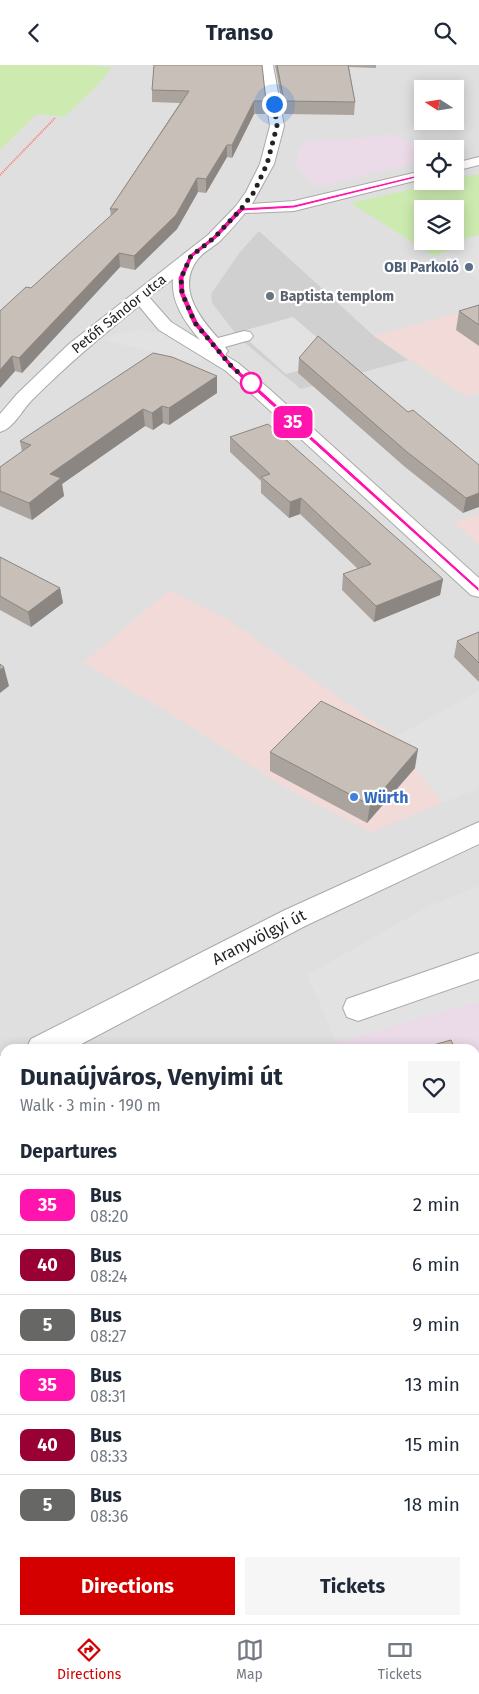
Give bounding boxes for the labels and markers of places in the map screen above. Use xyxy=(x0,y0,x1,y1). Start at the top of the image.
place label: OBI Parkoló xyxy=(384,259,459,276)
marker: OBI Parkoló xyxy=(463,261,475,273)
place label: Baptista templom xyxy=(280,288,394,305)
marker: Baptista templom xyxy=(264,290,276,302)
unlabelled marker xyxy=(240,372,262,394)
place label: Würth xyxy=(364,788,408,807)
marker: Würth xyxy=(348,791,360,803)

